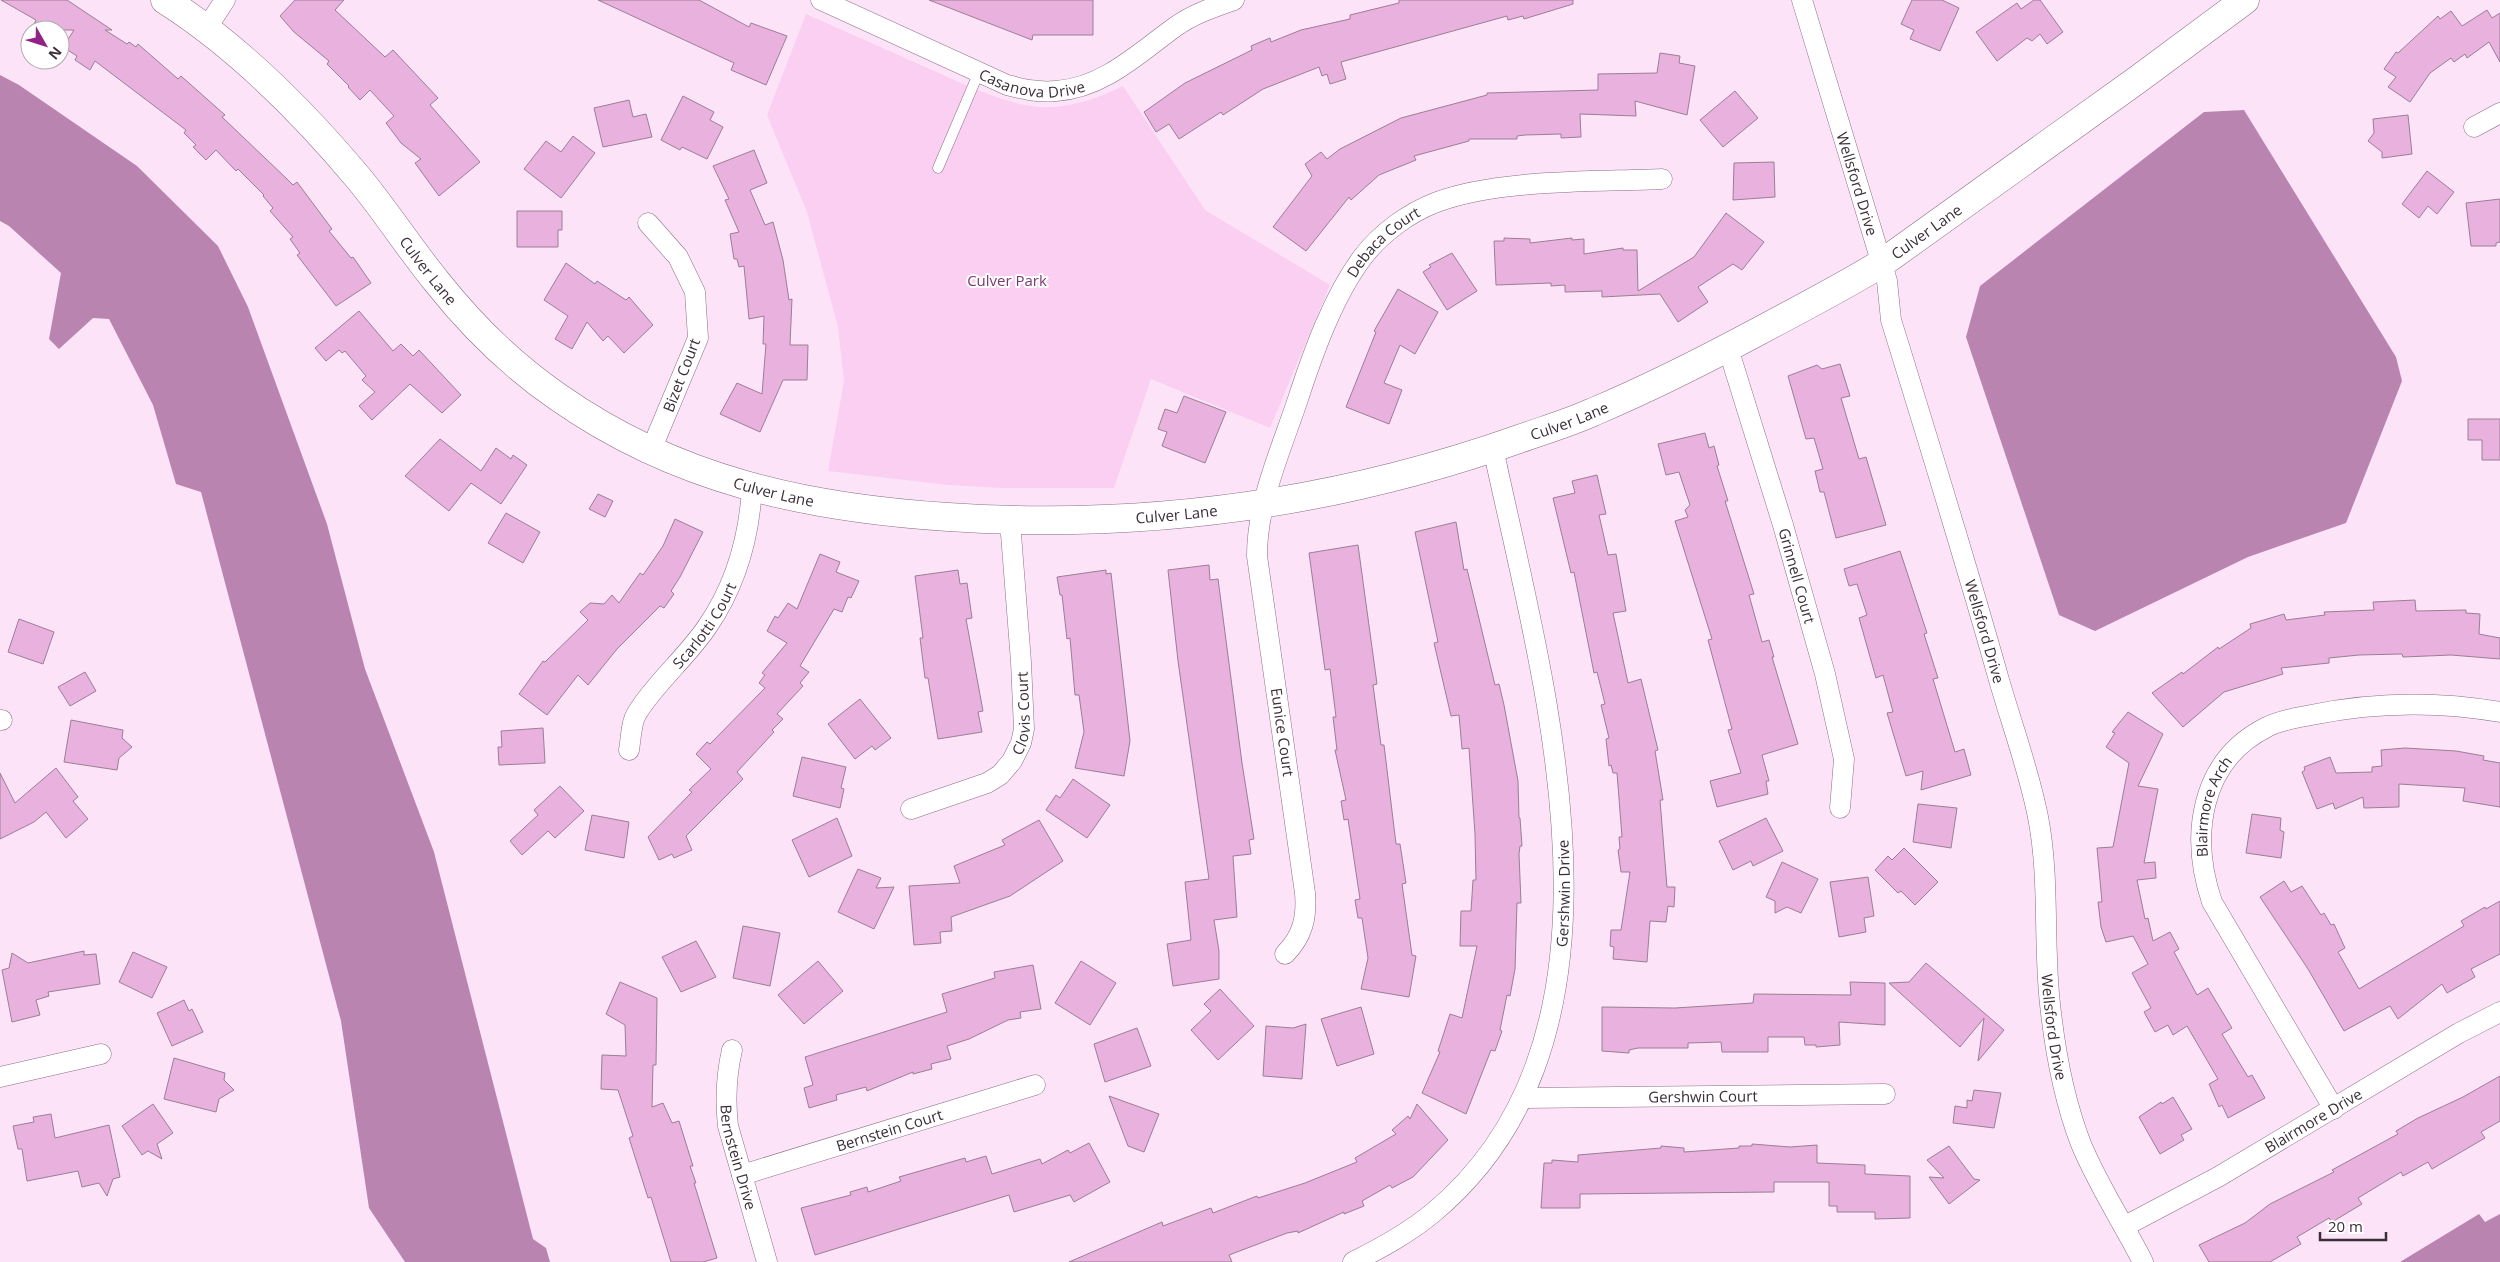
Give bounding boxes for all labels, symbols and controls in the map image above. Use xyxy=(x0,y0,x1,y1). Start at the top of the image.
north arrow xyxy=(20,20,70,70)
text: N xyxy=(45,43,66,64)
street label: Casanova Drive xyxy=(976,64,1087,102)
street label: Wellsford Drive xyxy=(1833,130,1883,238)
street label: Culver Lane xyxy=(1887,199,1965,263)
street label: Debaca Court xyxy=(1342,202,1423,281)
street label: Culver Lane xyxy=(395,232,462,309)
park label: Culver Park xyxy=(967,270,1047,290)
street label: Bizet Court xyxy=(658,335,704,415)
street label: Culver Lane xyxy=(1528,397,1611,444)
street label: Culver Lane xyxy=(731,472,816,511)
street label: Culver Lane xyxy=(1135,500,1219,527)
street label: Grinnell Court xyxy=(1774,526,1820,626)
street label: Wellsford Drive xyxy=(1961,577,2009,686)
street label: Scarlotti Court xyxy=(668,579,740,673)
street label: Clovis Court xyxy=(1007,671,1035,758)
street label: Eunice Court xyxy=(1267,686,1299,778)
street label: Blairmore Arch xyxy=(2191,752,2236,858)
street label: Gershwin Drive xyxy=(1551,839,1574,948)
street label: Wellsford Drive xyxy=(2038,973,2072,1082)
street label: Blairmore Drive xyxy=(2261,1083,2366,1157)
street label: Gershwin Court xyxy=(1648,1085,1758,1107)
street label: Bernstein Drive xyxy=(716,1104,761,1212)
street label: Bernstein Court xyxy=(833,1104,945,1156)
scale bar xyxy=(2320,1210,2386,1242)
text: 20 m xyxy=(2328,1216,2363,1236)

